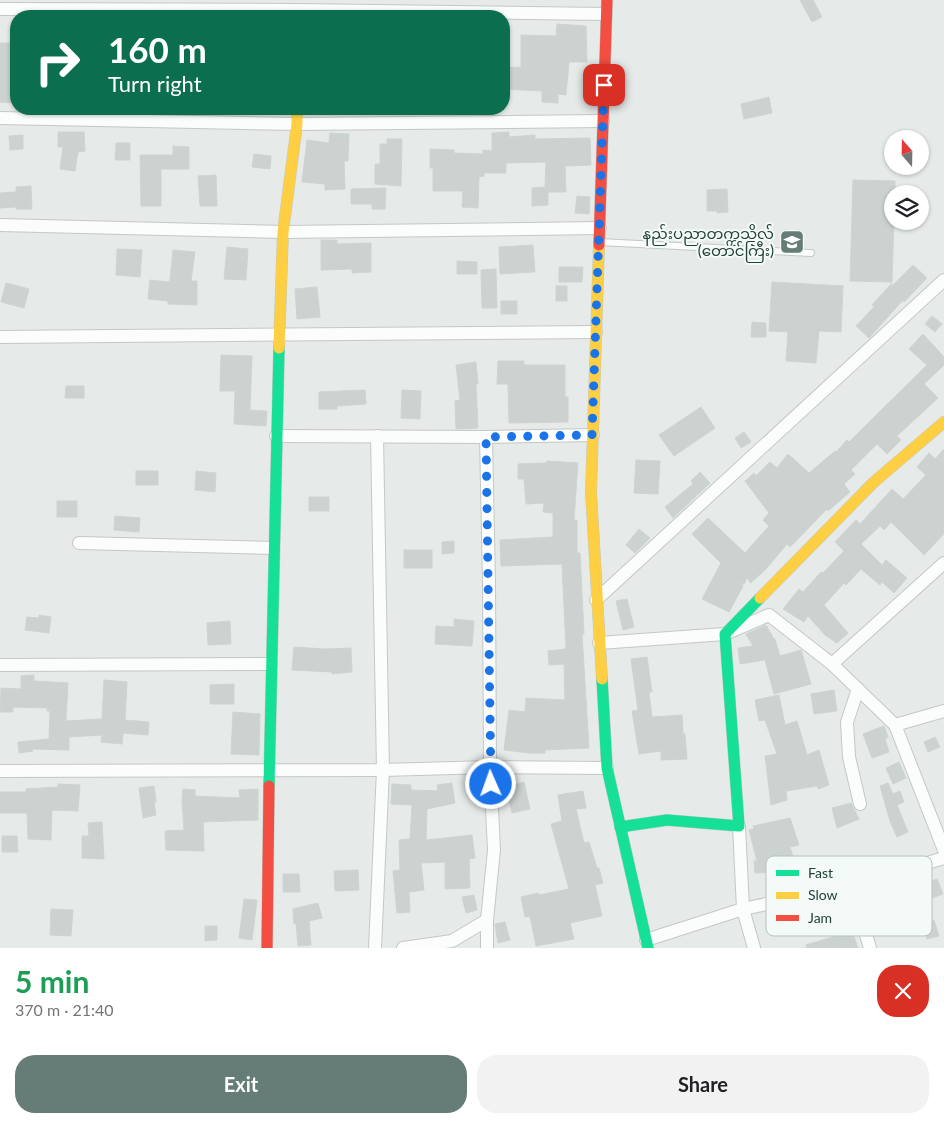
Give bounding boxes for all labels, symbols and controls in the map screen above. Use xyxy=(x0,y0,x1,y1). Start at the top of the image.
text: 160 m xyxy=(108,28,207,70)
icon: right xyxy=(25,30,90,95)
pin xyxy=(583,64,625,106)
text: Turn right xyxy=(108,70,202,97)
icon: arrive xyxy=(590,71,618,99)
north arrow xyxy=(884,130,929,175)
map controls xyxy=(884,130,929,230)
button: layers xyxy=(884,185,929,230)
place label: နည်းပညာတက္ကသိုလ် (တောင်ကြီး) xyxy=(643,224,774,263)
school or university icon: နည်းပညာတက္ကသိုလ် (တောင်ကြီး) xyxy=(779,229,805,255)
position arrow xyxy=(464,757,516,809)
legend xyxy=(766,856,932,936)
text: Fast xyxy=(808,864,833,881)
text: Slow xyxy=(808,886,838,903)
text: Jam xyxy=(808,909,832,926)
text: 5 min xyxy=(15,963,89,999)
button: close xyxy=(877,965,929,1017)
text: 370 m · 21:40 xyxy=(15,1000,114,1019)
button: Exit xyxy=(15,1055,467,1113)
button: Share xyxy=(477,1055,929,1113)

